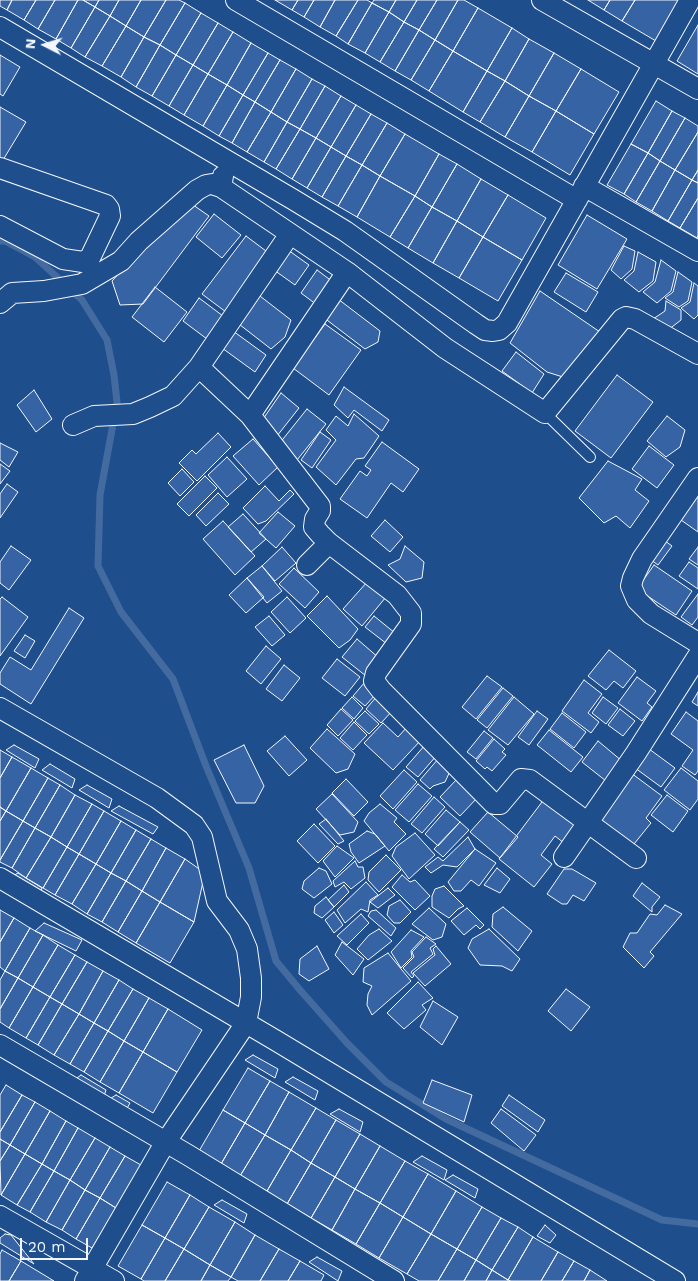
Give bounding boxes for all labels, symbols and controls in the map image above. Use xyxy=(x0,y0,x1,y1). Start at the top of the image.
north arrow xyxy=(20,20,70,70)
text: N xyxy=(22,38,38,50)
scale bar xyxy=(22,1228,90,1260)
text: 20 m xyxy=(28,1238,66,1256)

